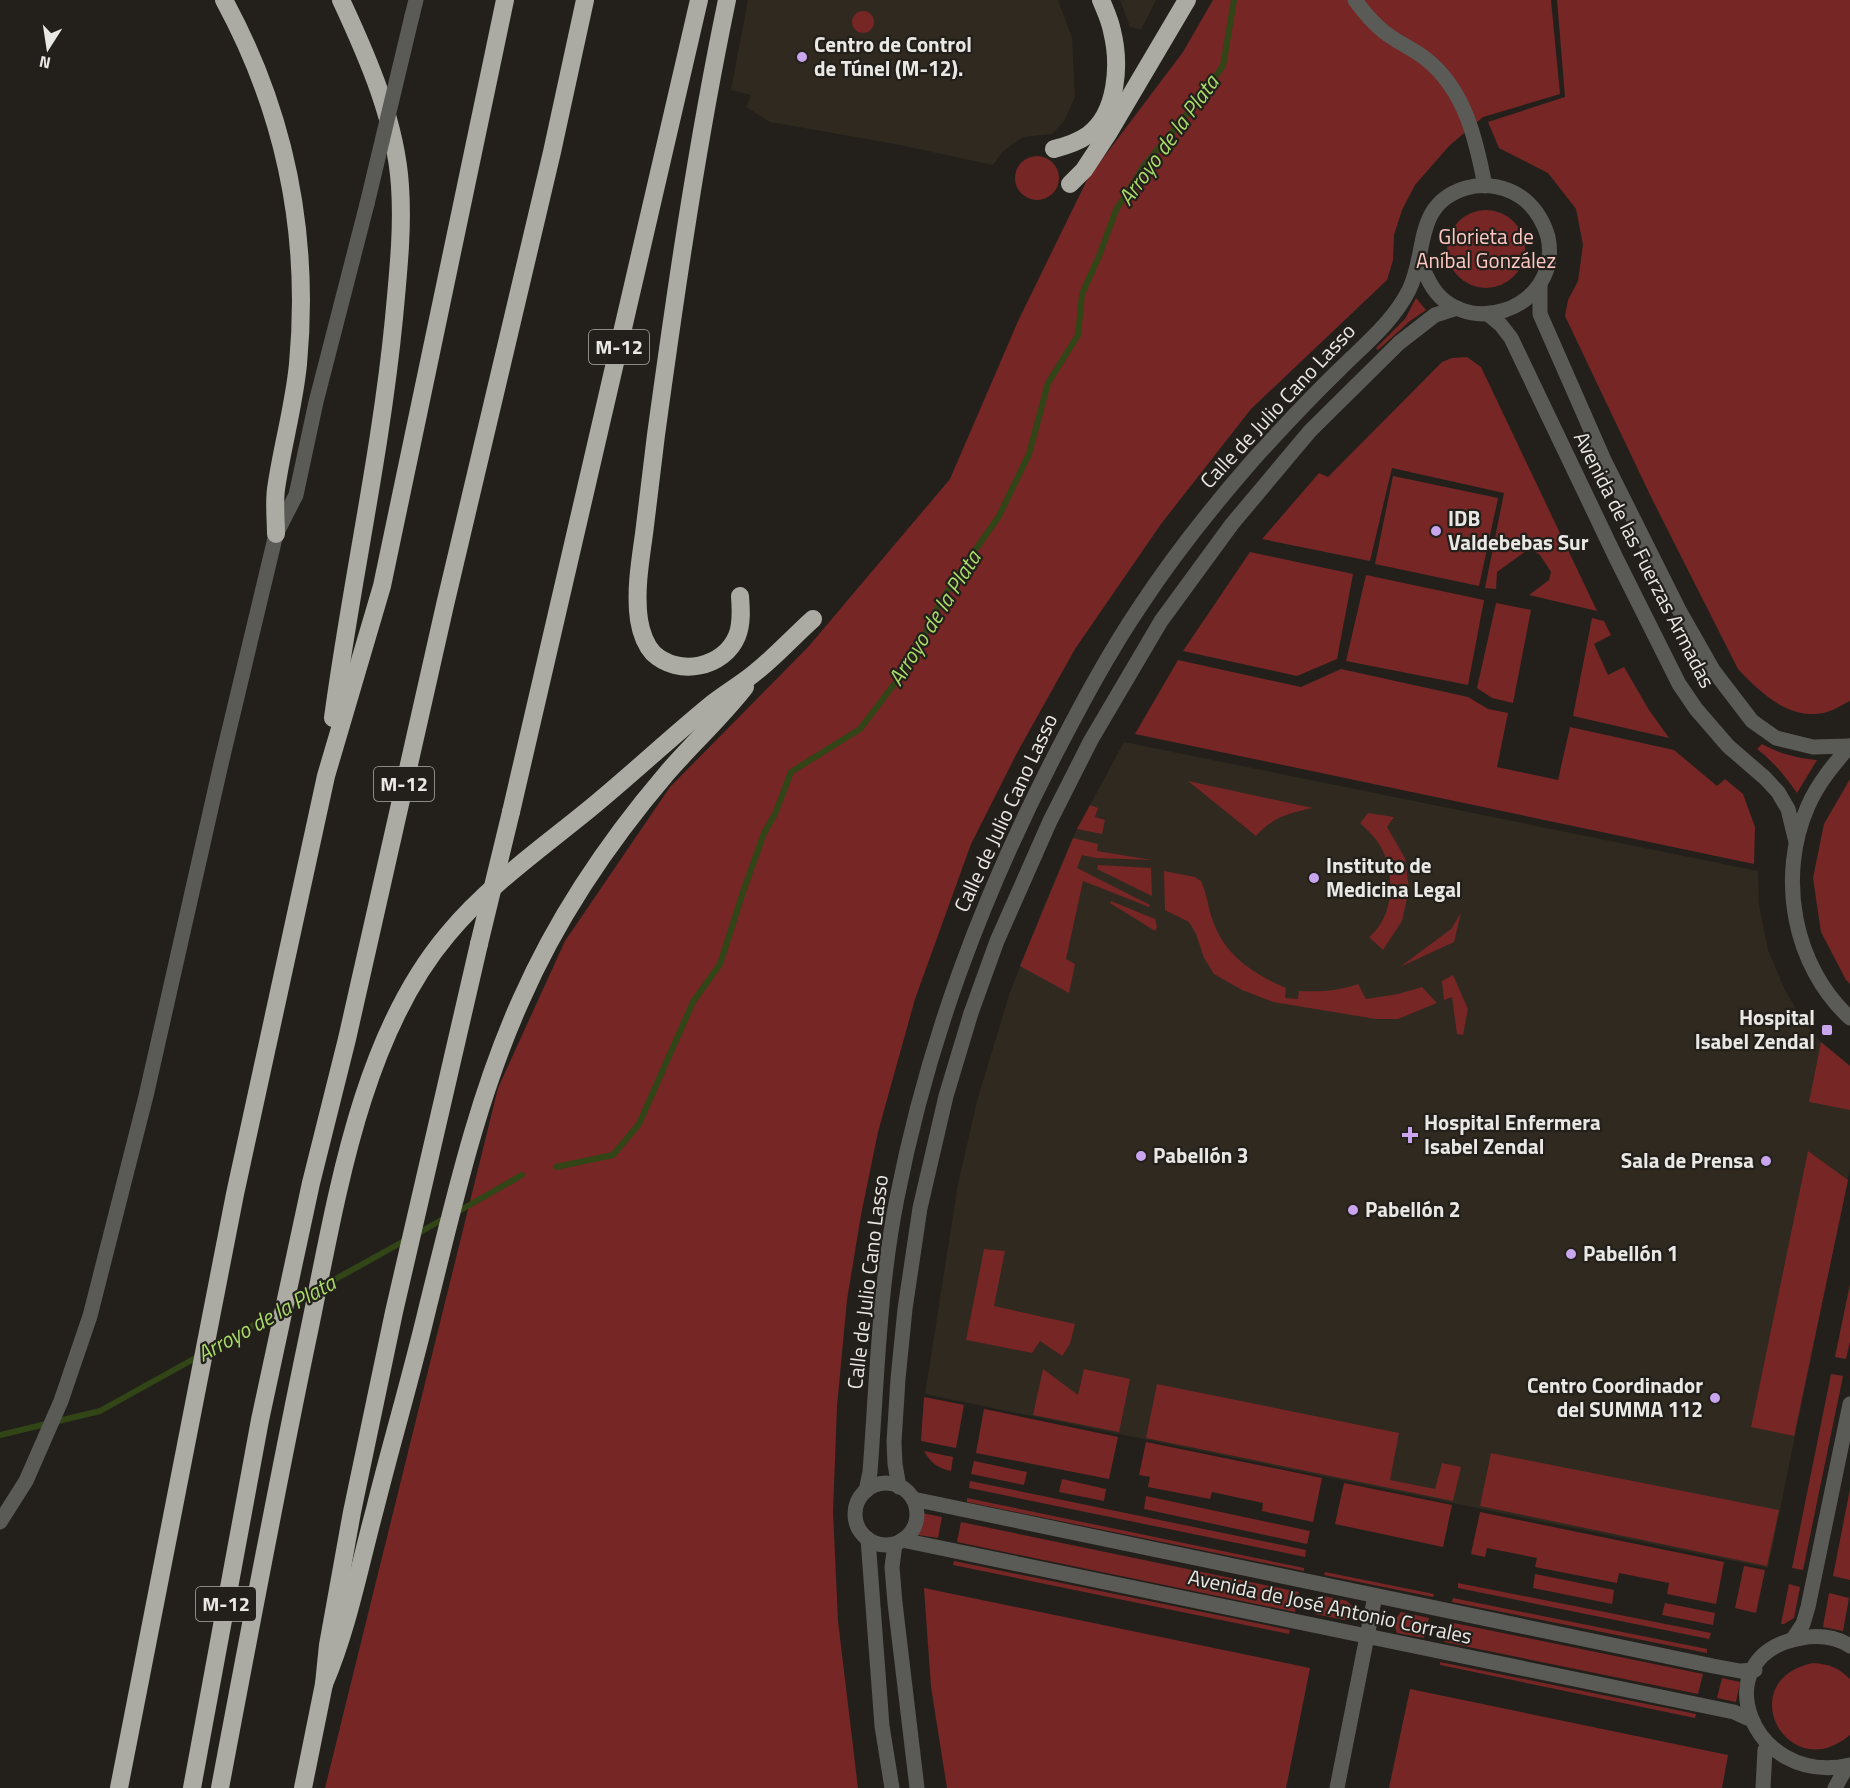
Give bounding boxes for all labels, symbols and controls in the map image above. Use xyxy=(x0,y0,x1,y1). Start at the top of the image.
north arrow xyxy=(18,18,78,78)
place label: Centro de Control de Túnel (M-12). xyxy=(814,28,972,84)
text: N xyxy=(37,50,53,76)
marker: Centro de Control de Túnel (M-12). xyxy=(795,50,809,64)
water label: Arroyo de la Plata xyxy=(1109,66,1228,212)
park label: Glorieta de Aníbal González xyxy=(1416,220,1556,276)
street label: Calle de Julio Cano Lasso xyxy=(1192,316,1363,495)
road number: M-12 xyxy=(589,330,649,364)
street label: Avenida de las Fuerzas Armadas xyxy=(1566,426,1724,693)
place label: IDB Valdebebas Sur xyxy=(1448,502,1589,558)
marker: IDB Valdebebas Sur xyxy=(1429,524,1443,538)
water label: Arroyo de la Plata xyxy=(879,542,990,692)
street label: Calle de Julio Cano Lasso xyxy=(945,708,1065,917)
road number: M-12 xyxy=(374,767,434,801)
place label: Instituto de Medicina Legal xyxy=(1326,849,1462,905)
marker: Instituto de Medicina Legal xyxy=(1307,871,1321,885)
place label: Hospital Isabel Zendal xyxy=(1695,1001,1815,1057)
marker: Hospital Isabel Zendal xyxy=(1820,1023,1834,1037)
place label: Hospital Enfermera Isabel Zendal xyxy=(1424,1106,1601,1162)
marker: Hospital Enfermera Isabel Zendal xyxy=(1401,1126,1419,1144)
place label: Pabellón 3 xyxy=(1153,1139,1249,1171)
place label: Sala de Prensa xyxy=(1621,1144,1754,1176)
marker: Pabellón 3 xyxy=(1134,1149,1148,1163)
marker: Sala de Prensa xyxy=(1759,1154,1773,1168)
street label: Calle de Julio Cano Lasso xyxy=(838,1173,896,1391)
place label: Pabellón 2 xyxy=(1365,1193,1461,1225)
marker: Pabellón 2 xyxy=(1346,1203,1360,1217)
place label: Pabellón 1 xyxy=(1583,1237,1679,1269)
marker: Pabellón 1 xyxy=(1564,1247,1578,1261)
water label: Arroyo de la Plata xyxy=(190,1265,343,1370)
place label: Centro Coordinador del SUMMA 112 xyxy=(1527,1369,1703,1425)
marker: Centro Coordinador del SUMMA 112 xyxy=(1708,1391,1722,1405)
street label: Avenida de José Antonio Corrales xyxy=(1185,1560,1475,1652)
road number: M-12 xyxy=(196,1587,256,1621)

